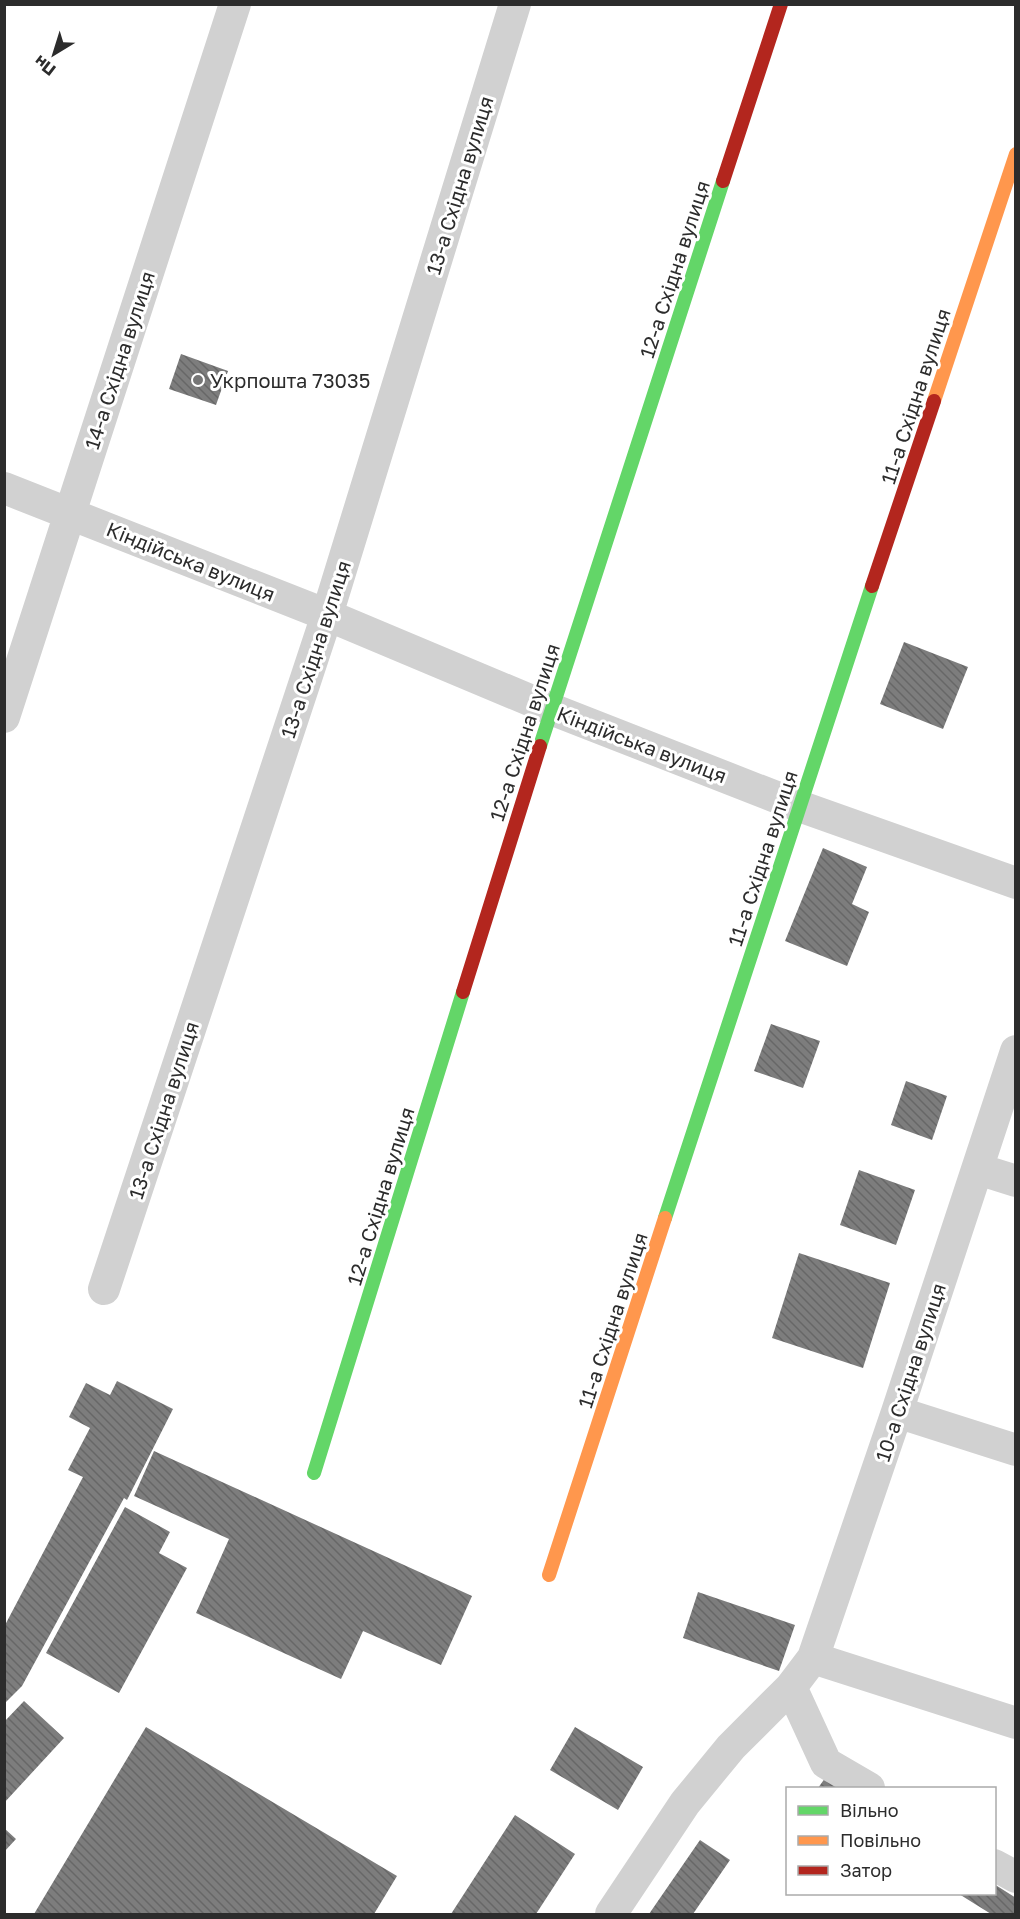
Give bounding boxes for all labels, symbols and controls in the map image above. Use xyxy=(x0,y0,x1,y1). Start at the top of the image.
north arrow xyxy=(24,24,84,84)
text: Пн xyxy=(30,51,59,80)
street label: 13-а Східна вулиця xyxy=(420,93,498,277)
street label: 12-а Східна вулиця xyxy=(634,177,714,361)
street label: 14-а Східна вулиця xyxy=(79,268,159,452)
street label: 11-а Східна вулиця xyxy=(875,305,955,487)
place label: Укрпошта 73035 xyxy=(210,368,370,392)
marker: Укрпошта 73035 xyxy=(191,373,205,387)
street label: Кіндійська вулиця xyxy=(103,516,279,606)
street label: 13-а Східна вулиця xyxy=(275,557,355,741)
street label: 12-а Східна вулиця xyxy=(484,640,564,824)
street label: Кіндійська вулиця xyxy=(554,701,730,787)
street label: 11-а Східна вулиця xyxy=(722,767,802,949)
street label: 13-а Східна вулиця xyxy=(123,1018,203,1202)
street label: 12-а Східна вулиця xyxy=(341,1104,419,1288)
street label: 11-а Східна вулиця xyxy=(572,1229,652,1411)
street label: 10-а Східна вулиця xyxy=(870,1280,950,1464)
legend xyxy=(786,1787,996,1895)
text: Вільно xyxy=(840,1799,899,1821)
text: Повільно xyxy=(840,1829,921,1851)
text: Затор xyxy=(840,1859,892,1881)

